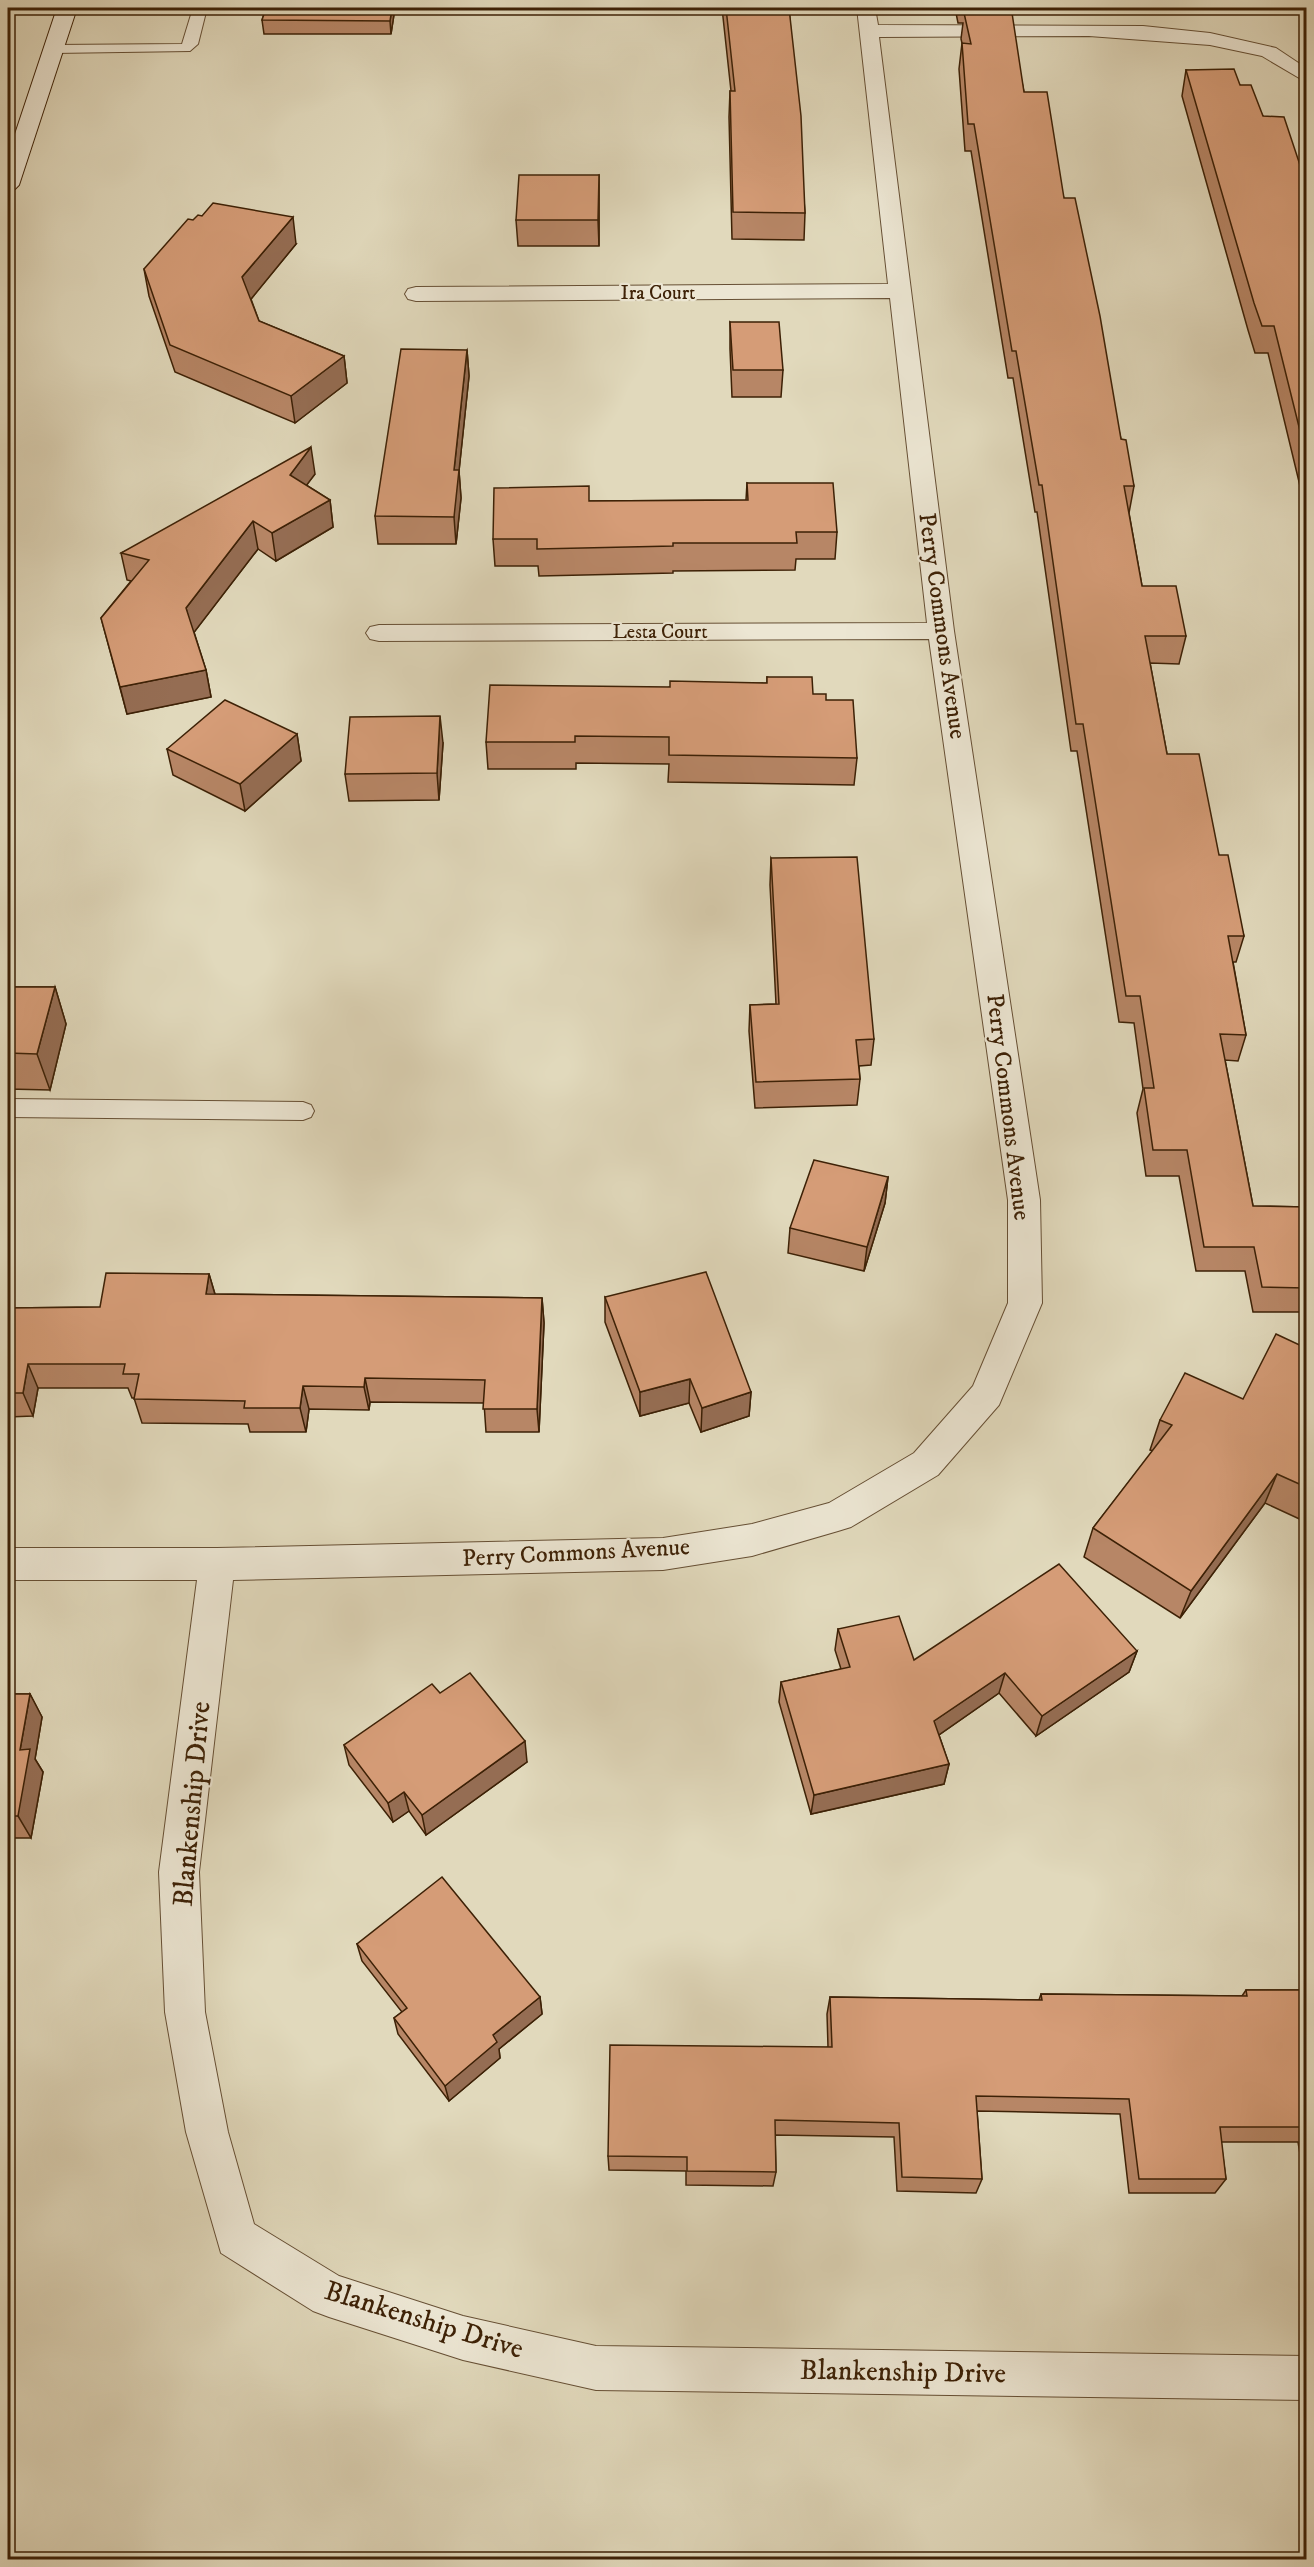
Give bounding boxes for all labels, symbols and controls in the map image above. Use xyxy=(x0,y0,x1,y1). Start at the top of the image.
street label: Ira Court xyxy=(621,281,696,306)
street label: Perry Commons Avenue xyxy=(911,511,973,741)
street label: Lesta Court xyxy=(612,620,708,645)
street label: Perry Commons Avenue xyxy=(979,992,1037,1222)
street label: Perry Commons Avenue xyxy=(461,1532,691,1574)
street label: Blankenship Drive xyxy=(166,1700,218,1908)
street label: Blankenship Drive xyxy=(320,2273,528,2367)
street label: Blankenship Drive xyxy=(800,2353,1006,2391)

